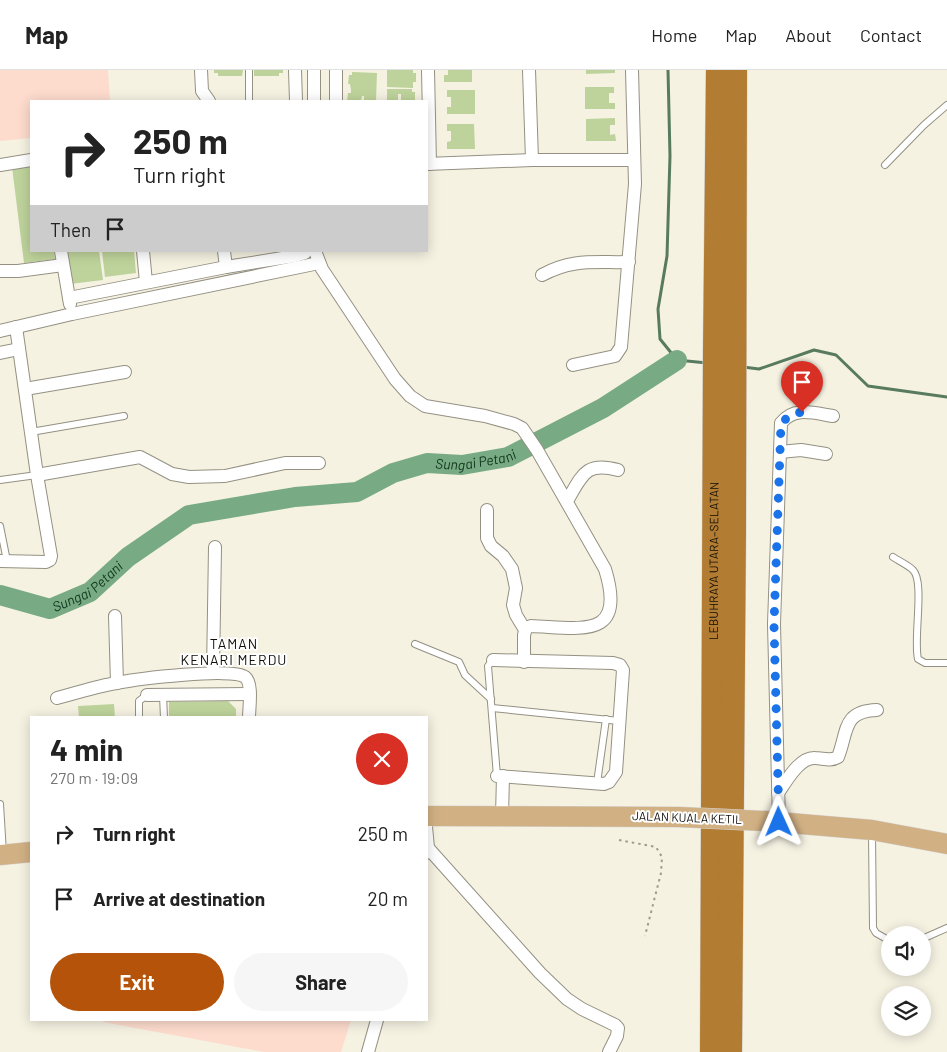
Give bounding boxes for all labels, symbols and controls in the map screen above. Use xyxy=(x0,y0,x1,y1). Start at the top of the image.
text: Map xyxy=(25,20,68,49)
text: Home xyxy=(651,24,697,46)
text: Map xyxy=(725,24,757,46)
text: About xyxy=(785,24,832,46)
text: Contact xyxy=(860,24,922,46)
text: 250 m xyxy=(133,119,228,161)
icon: right xyxy=(50,120,115,185)
text: Turn right xyxy=(133,161,226,187)
icon: arrive xyxy=(101,215,129,243)
text: Then xyxy=(50,218,91,241)
pin xyxy=(781,361,823,412)
icon: arrive xyxy=(788,368,816,396)
water label: Sungai Petani xyxy=(435,445,519,473)
street label: LEBUHRAYA UTARA–SELATAN xyxy=(706,482,720,640)
water label: Sungai Petani xyxy=(50,557,126,615)
district label: TAMAN KENARI MERDU xyxy=(181,635,287,668)
text: 4 min xyxy=(50,731,123,767)
button: close xyxy=(356,733,408,785)
text: 270 m · 19:09 xyxy=(50,768,138,787)
position arrow xyxy=(752,795,804,847)
street label: JALAN KUALA KETIL xyxy=(632,808,742,826)
icon: right xyxy=(50,820,78,848)
text: Turn right xyxy=(93,822,175,845)
text: 250 m xyxy=(358,822,408,845)
icon: arrive xyxy=(50,885,78,913)
text: Arrive at destination xyxy=(93,887,265,910)
text: 20 m xyxy=(368,887,408,910)
map controls xyxy=(881,926,931,1036)
button: sound xyxy=(881,926,931,976)
button: Exit xyxy=(50,953,224,1011)
button: Share xyxy=(234,953,408,1011)
button: layers xyxy=(881,986,931,1036)

